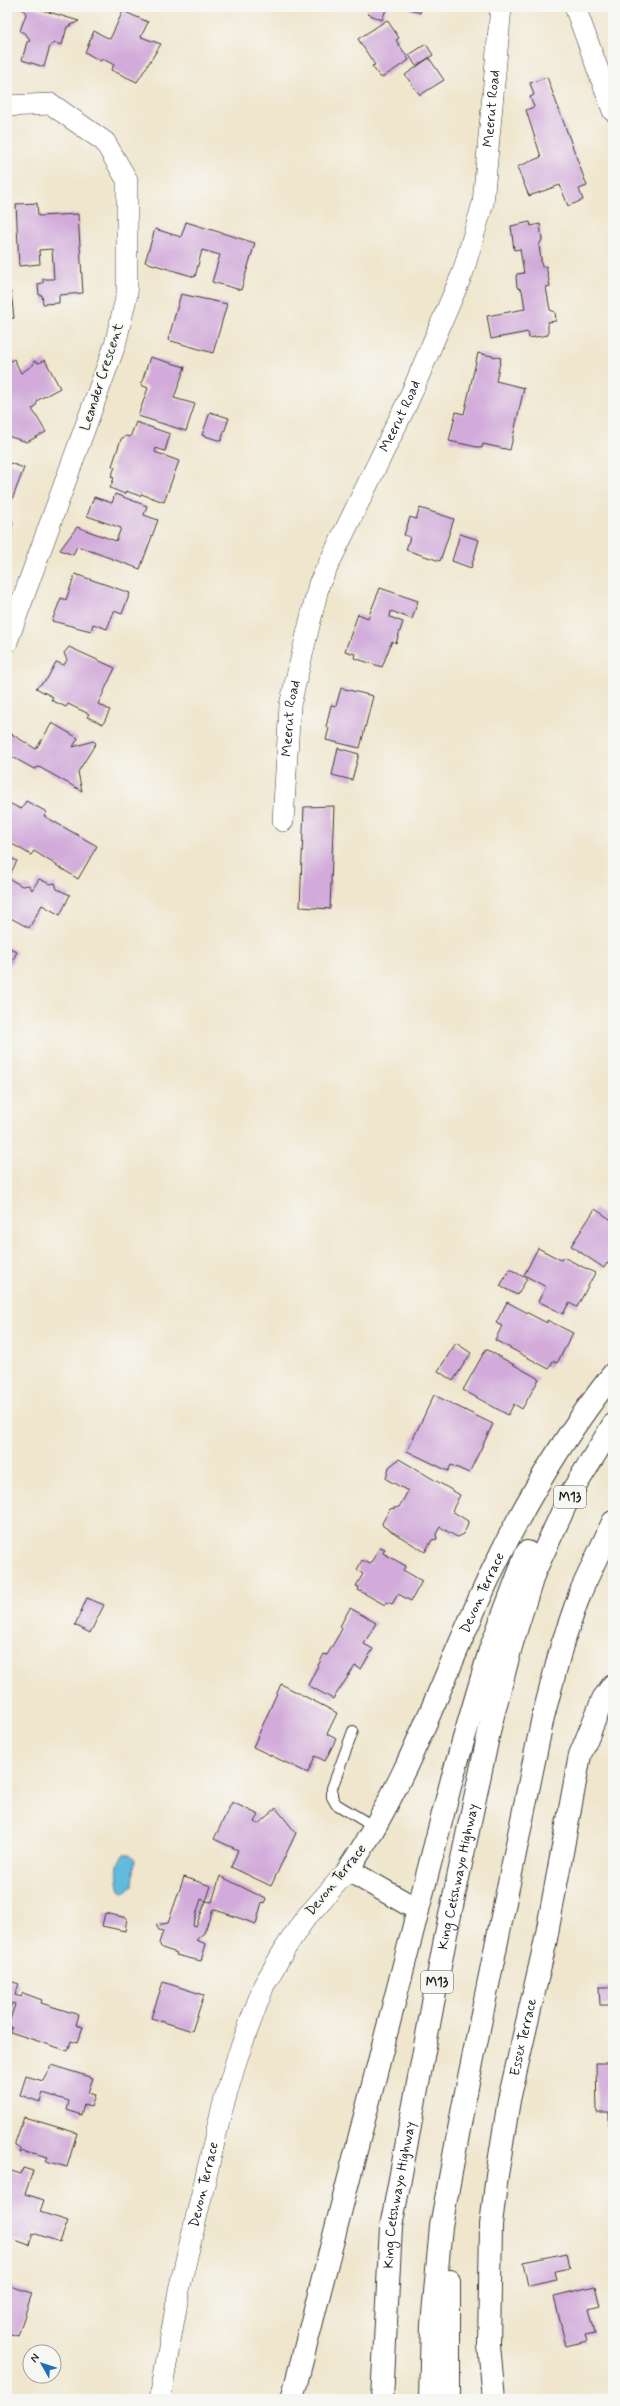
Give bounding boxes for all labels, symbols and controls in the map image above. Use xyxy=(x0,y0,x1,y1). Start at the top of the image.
street label: Meerut Road xyxy=(479,69,504,148)
street label: Leander Crescent xyxy=(76,320,128,433)
street label: Meerut Road xyxy=(376,378,425,455)
street label: Meerut Road xyxy=(278,678,305,757)
road number: M13 xyxy=(554,1486,586,1508)
street label: Devon Terrace xyxy=(456,1549,509,1636)
street label: King Cetshwayo Highway xyxy=(434,1802,483,1951)
street label: Devon Terrace xyxy=(302,1840,370,1920)
road number: M13 xyxy=(421,1971,453,1993)
street label: Essex Terrace xyxy=(506,1996,541,2078)
street label: King Cetshwayo Highway xyxy=(380,2120,420,2269)
street label: Devon Terrace xyxy=(185,2140,223,2229)
north arrow xyxy=(22,2344,62,2384)
text: N xyxy=(27,2351,43,2366)

